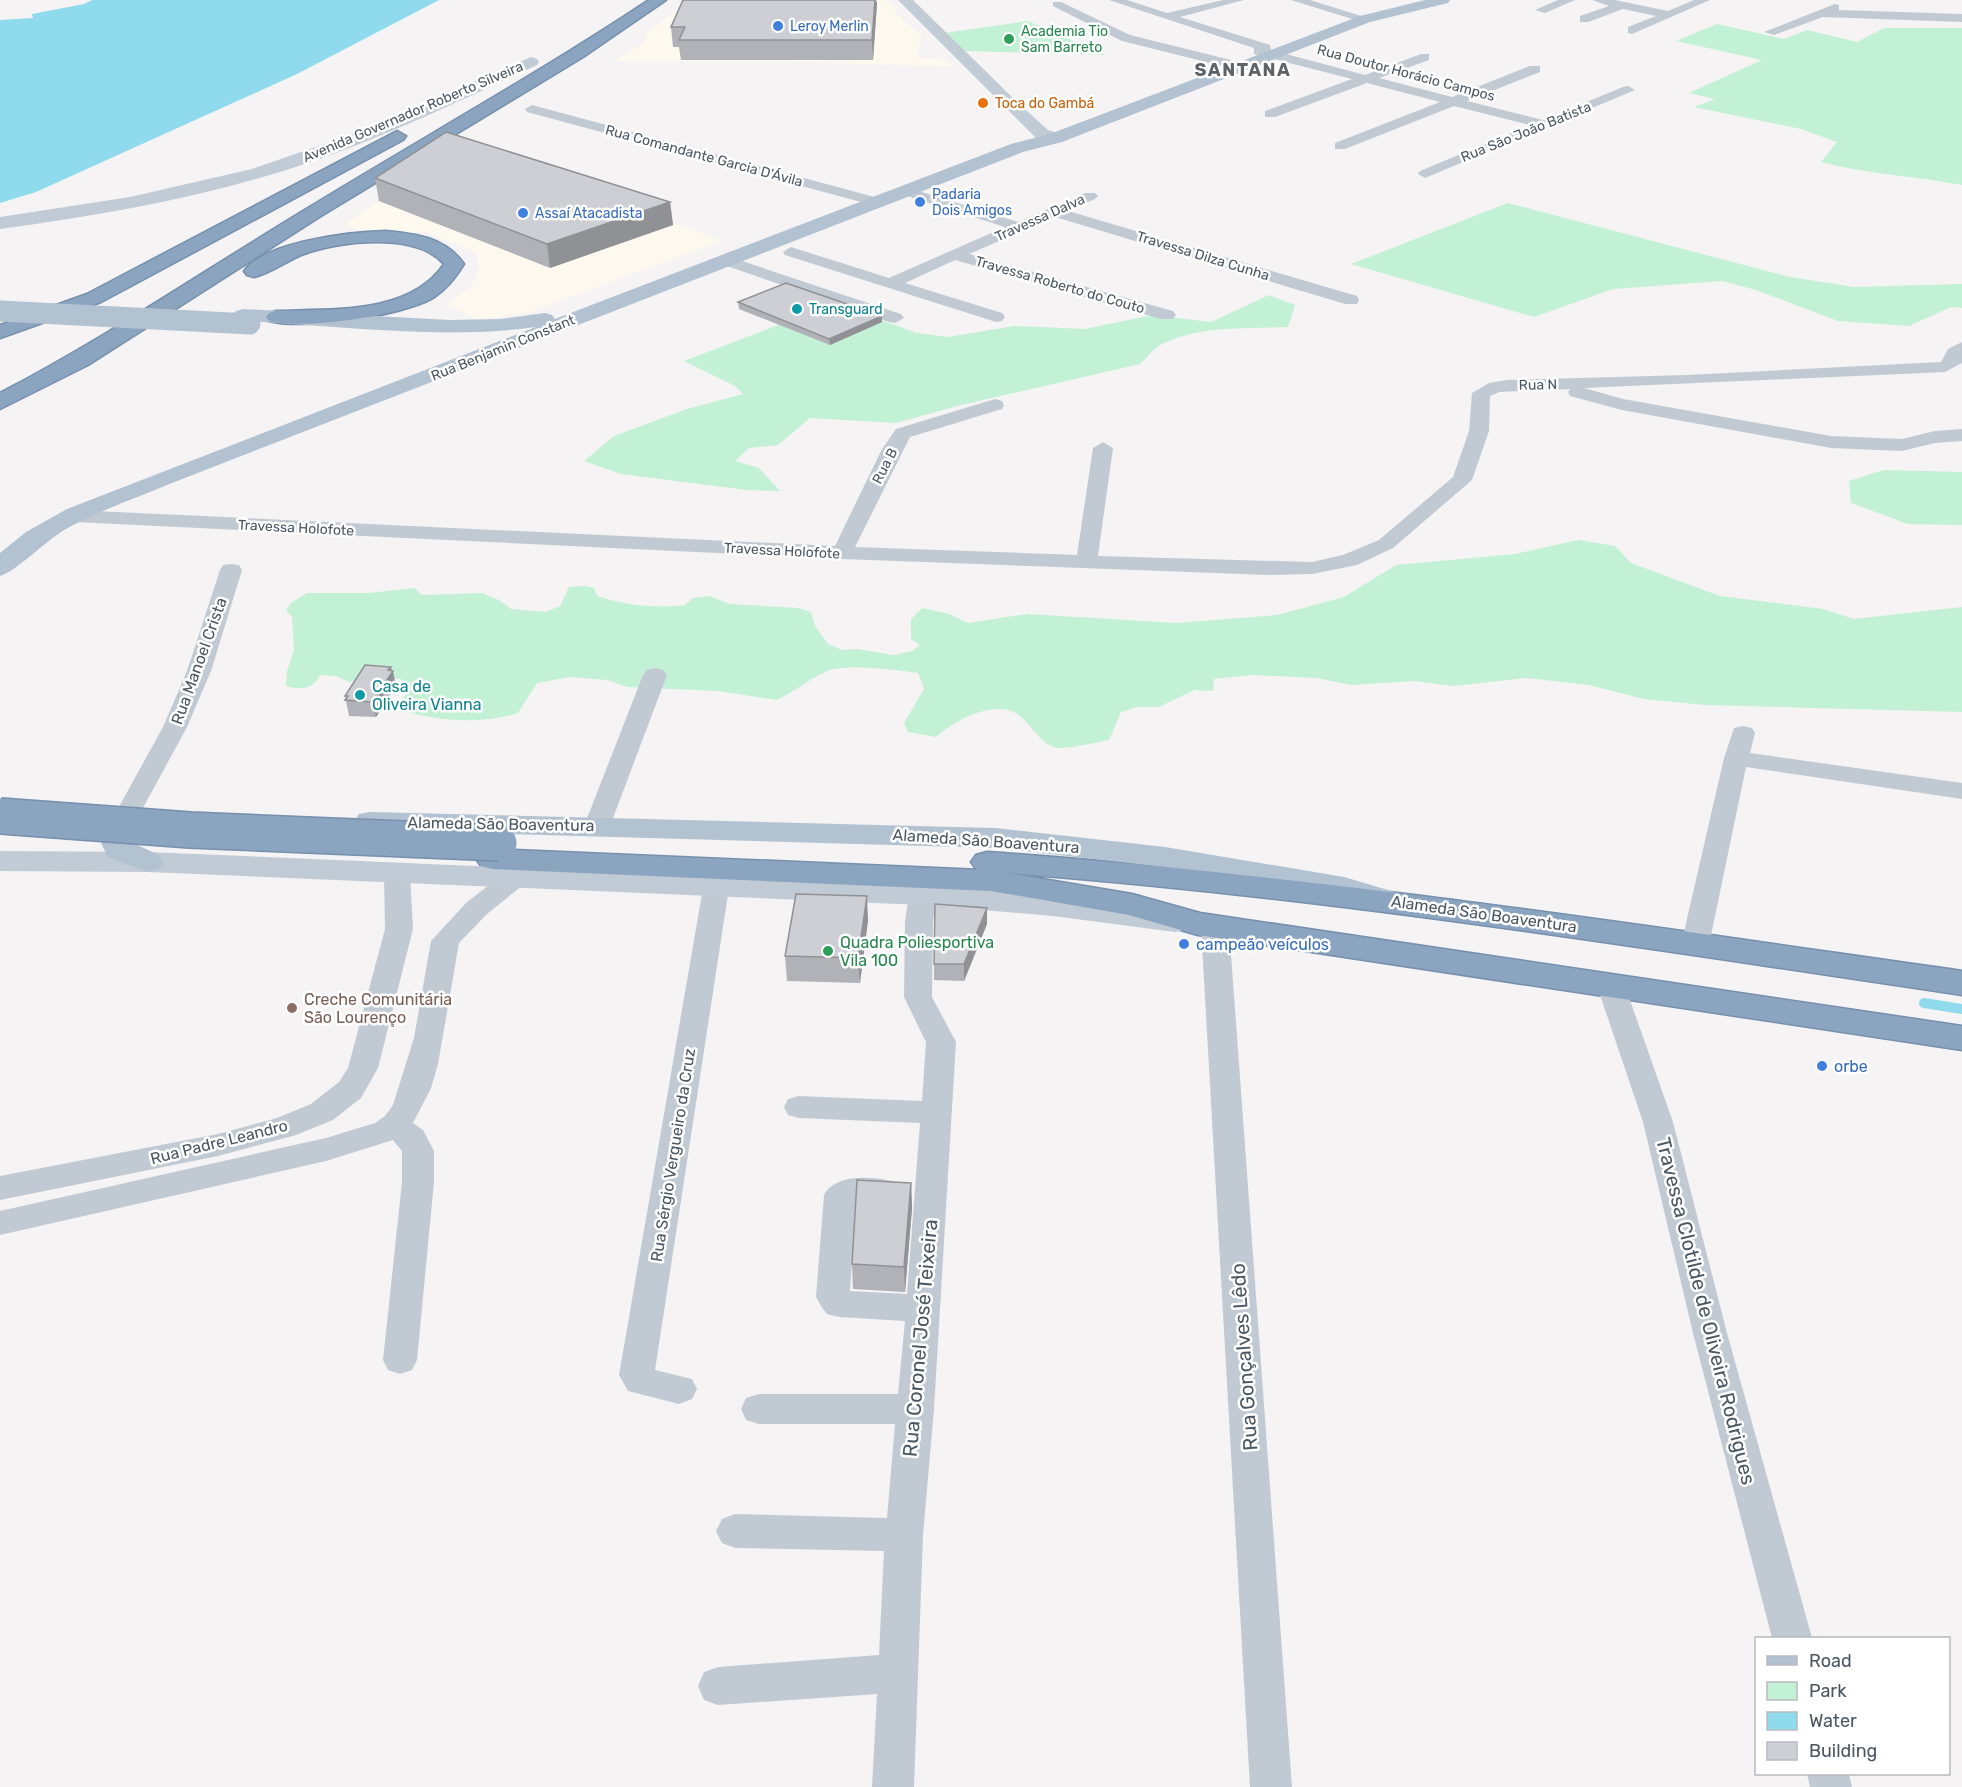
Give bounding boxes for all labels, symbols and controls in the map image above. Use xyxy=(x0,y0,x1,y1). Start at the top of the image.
place label: Leroy Merlin xyxy=(790,18,869,35)
marker: Leroy Merlin xyxy=(771,19,785,33)
place label: Academia Tio Sam Barreto xyxy=(1021,23,1108,56)
marker: Academia Tio Sam Barreto xyxy=(1002,32,1016,46)
street label: Rua Doutor Horácio Campos xyxy=(1315,41,1497,105)
street label: Avenida Governador Roberto Silveira xyxy=(300,58,526,166)
district label: SANTANA xyxy=(1195,59,1291,81)
place label: Toca do Gambá xyxy=(995,95,1094,112)
marker: Toca do Gambá xyxy=(976,96,990,110)
street label: Rua São João Batista xyxy=(1458,98,1594,166)
street label: Rua Comandante Garcia D'Ávila xyxy=(603,120,805,191)
place label: Padaria Dois Amigos xyxy=(932,186,1012,219)
street label: Travessa Dalva xyxy=(992,191,1088,245)
marker: Padaria Dois Amigos xyxy=(913,195,927,209)
place label: Assaí Atacadista xyxy=(535,205,643,222)
marker: Assaí Atacadista xyxy=(516,206,530,220)
street label: Travessa Dilza Cunha xyxy=(1135,228,1271,284)
street label: Travessa Roberto do Couto xyxy=(973,253,1147,317)
place label: Transguard xyxy=(809,301,883,318)
marker: Transguard xyxy=(790,302,804,316)
street label: Rua Benjamin Constant xyxy=(429,311,578,385)
street label: Rua N xyxy=(1519,376,1557,394)
street label: Rua B xyxy=(869,445,901,487)
street label: Travessa Holofote xyxy=(237,516,355,540)
street label: Travessa Holofote xyxy=(723,539,841,563)
street label: Rua Manoel Crista xyxy=(167,595,231,727)
place label: Casa de Oliveira Vianna xyxy=(372,677,482,714)
marker: Casa de Oliveira Vianna xyxy=(353,688,367,702)
street label: Alameda São Boaventura xyxy=(407,813,595,835)
street label: Alameda São Boaventura xyxy=(892,825,1080,857)
street label: Alameda São Boaventura xyxy=(1390,892,1578,936)
place label: Quadra Poliesportiva Vila 100 xyxy=(840,933,994,970)
place label: campeão veículos xyxy=(1196,935,1329,954)
marker: campeão veículos xyxy=(1177,937,1191,951)
marker: Quadra Poliesportiva Vila 100 xyxy=(821,944,835,958)
place label: Creche Comunitária São Lourenço xyxy=(304,990,452,1027)
marker: Creche Comunitária São Lourenço xyxy=(285,1001,299,1015)
street label: Rua Sérgio Vergueiro da Cruz xyxy=(647,1047,699,1263)
place label: orbe xyxy=(1834,1057,1868,1076)
marker: orbe xyxy=(1815,1059,1829,1073)
street label: Rua Padre Leandro xyxy=(148,1116,290,1168)
street label: Travessa Clotilde de Oliveira Rodrigues xyxy=(1651,1135,1761,1487)
street label: Rua Coronel José Teixeira xyxy=(898,1218,942,1458)
street label: Rua Gonçalves Lêdo xyxy=(1225,1262,1263,1452)
legend xyxy=(1755,1637,1950,1775)
text: Road xyxy=(1809,1650,1852,1672)
text: Park xyxy=(1809,1680,1847,1702)
text: Water xyxy=(1809,1710,1857,1732)
text: Building xyxy=(1809,1740,1877,1762)

